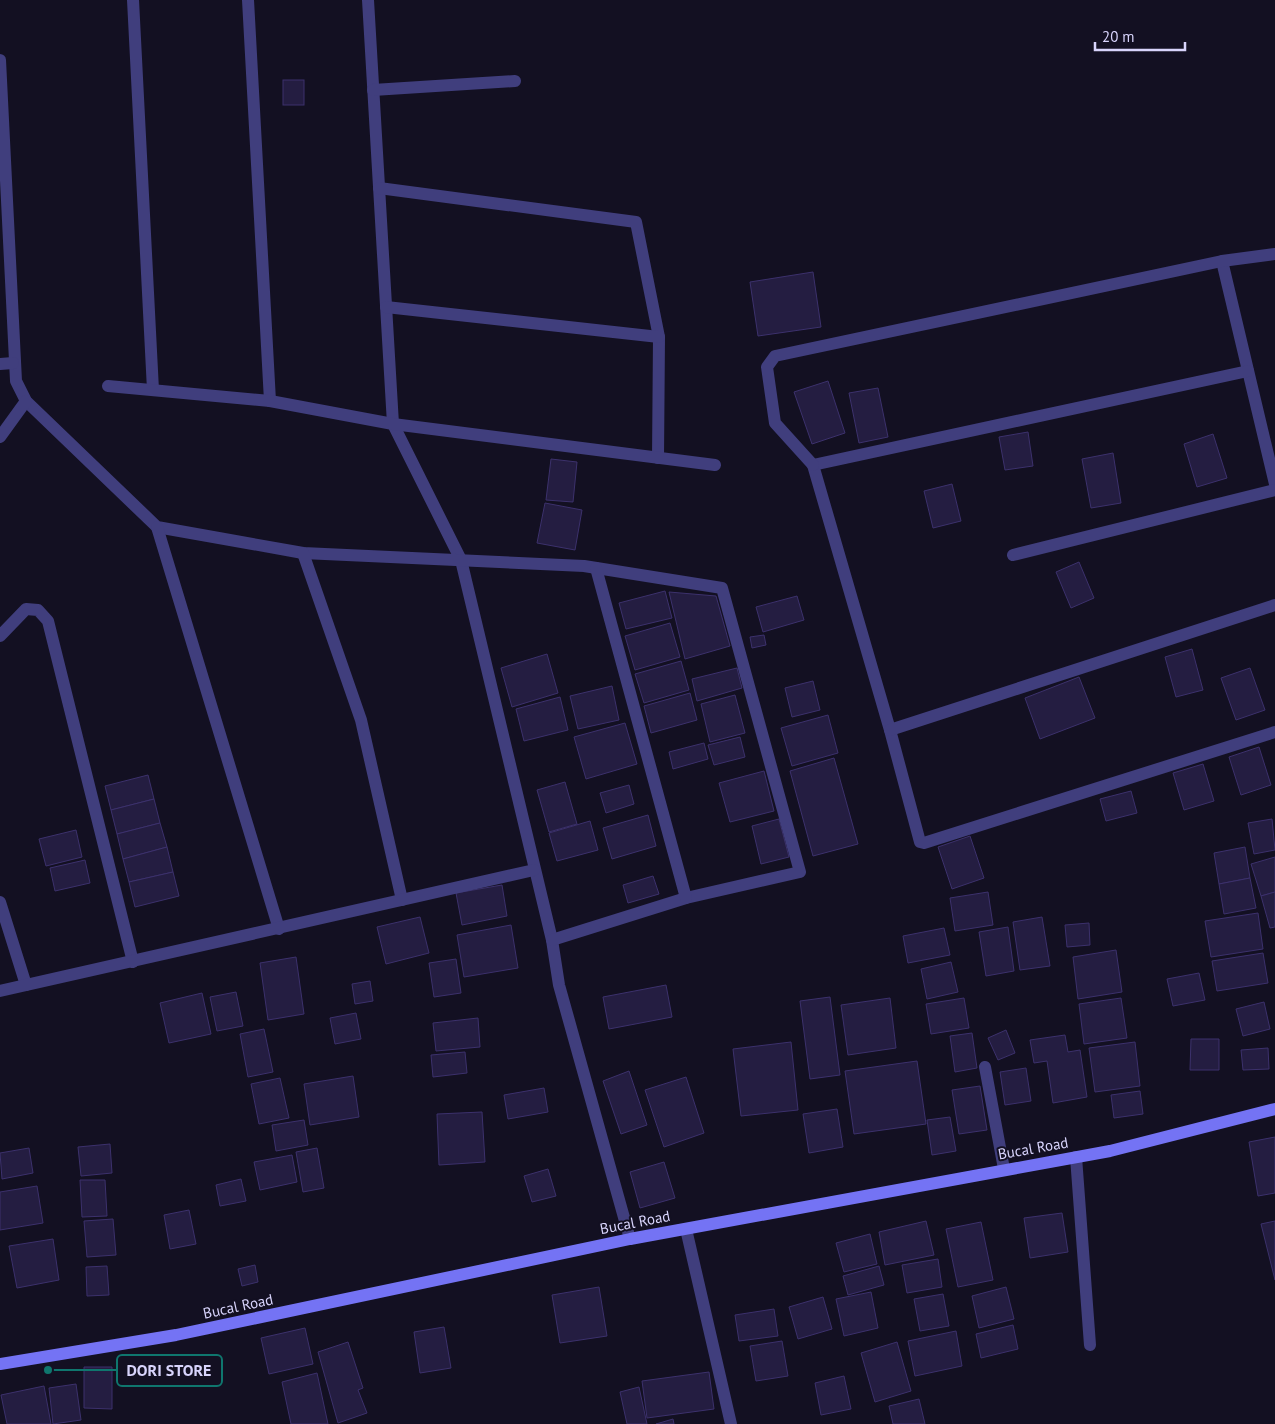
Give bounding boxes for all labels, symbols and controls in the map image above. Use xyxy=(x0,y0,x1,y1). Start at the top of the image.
scale bar xyxy=(1095,20,1185,52)
text: 20 m xyxy=(1102,27,1135,46)
street label: Bucal Road xyxy=(996,1132,1070,1164)
street label: Bucal Road xyxy=(598,1206,672,1238)
street label: Bucal Road xyxy=(201,1289,275,1323)
callout: DORI STORE xyxy=(117,1355,222,1386)
text: DORI STORE xyxy=(127,1360,211,1380)

